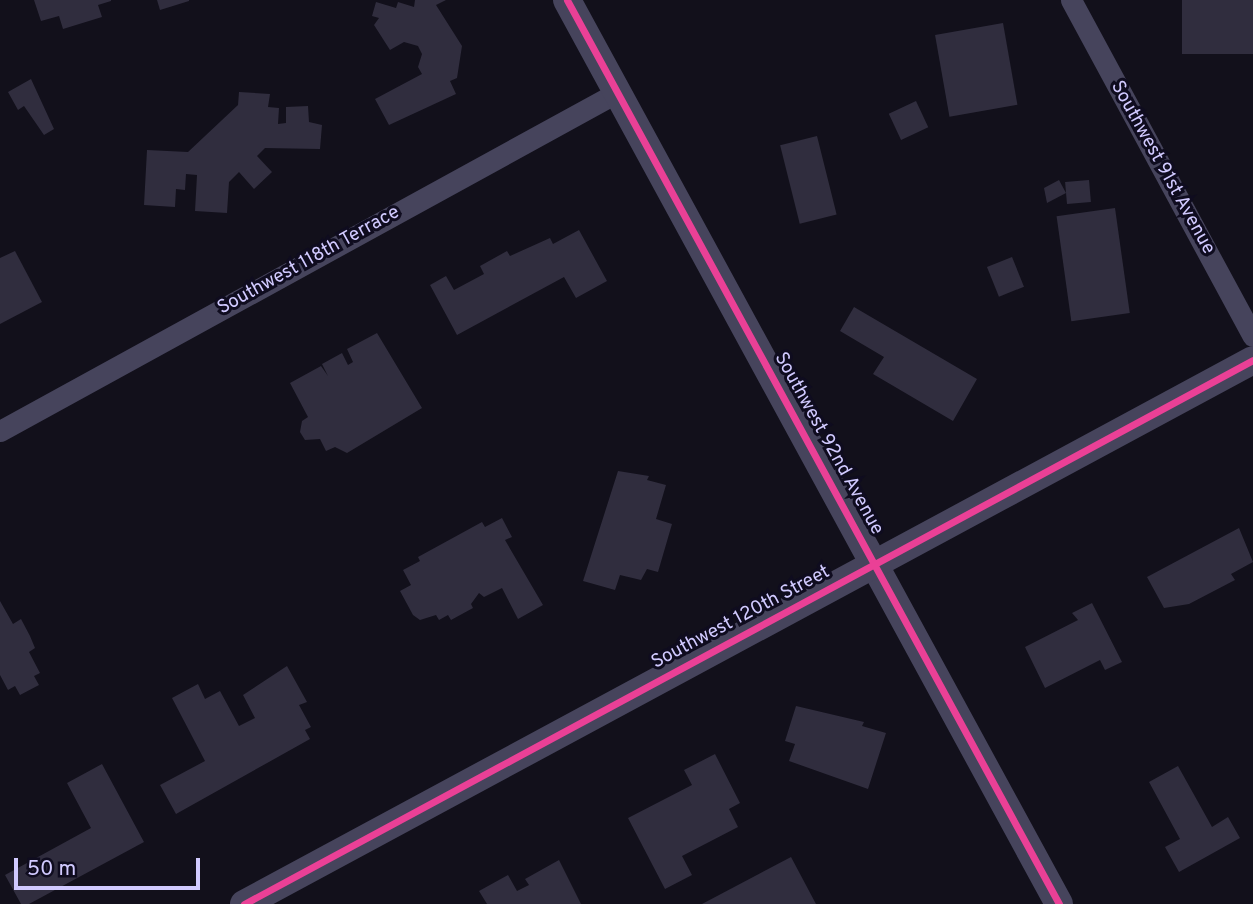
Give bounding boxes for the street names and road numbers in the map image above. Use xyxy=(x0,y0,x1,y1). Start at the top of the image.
street label: Southwest 91st Avenue xyxy=(1105,77,1219,259)
street label: Southwest 118th Terrace xyxy=(214,201,404,321)
street label: Southwest 92nd Avenue xyxy=(768,348,888,540)
street label: Southwest 120th Street xyxy=(648,561,834,675)

